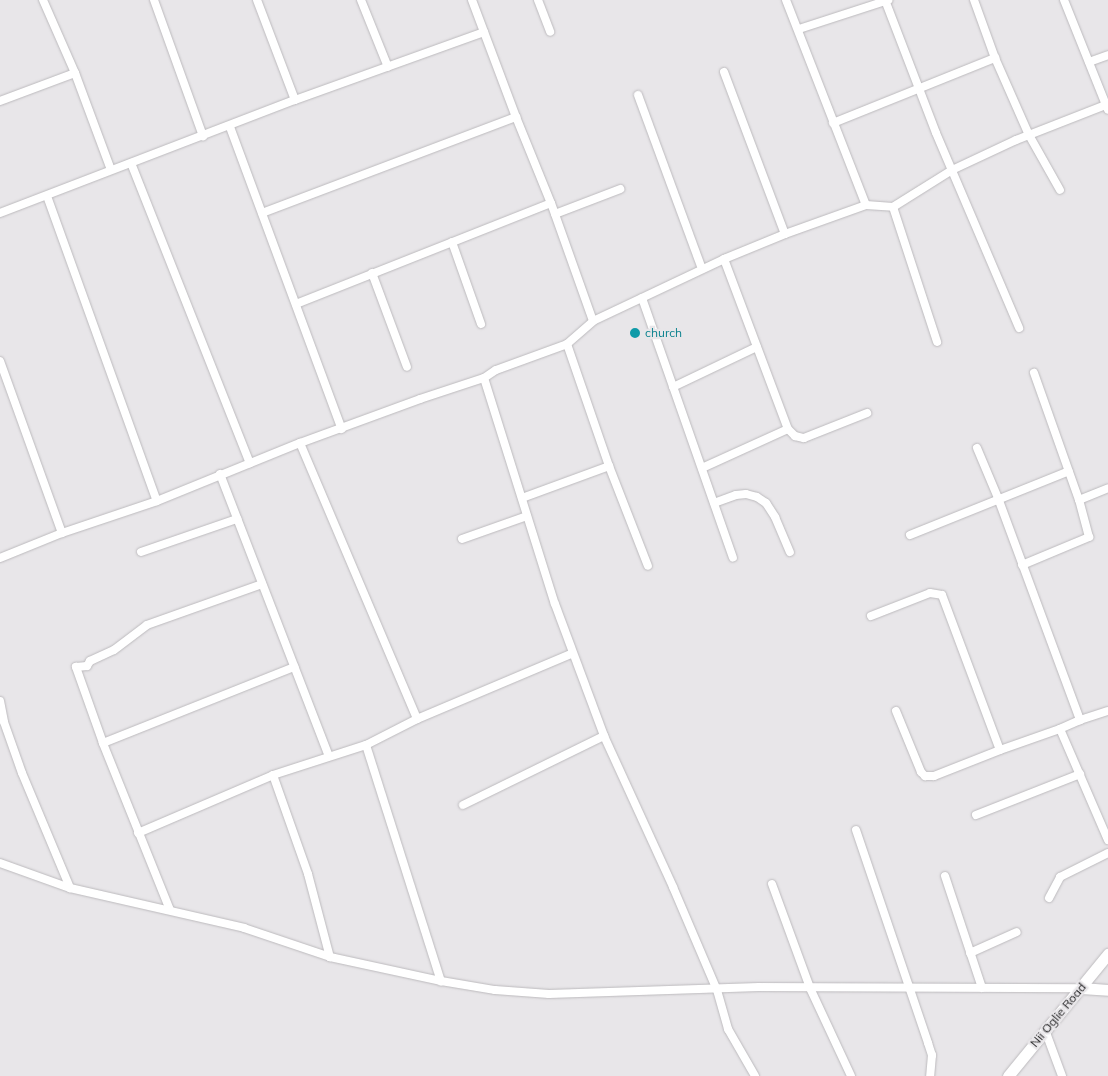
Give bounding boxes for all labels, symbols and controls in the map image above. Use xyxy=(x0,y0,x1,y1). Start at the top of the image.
place label: church xyxy=(645,326,682,340)
marker: church xyxy=(629,327,641,339)
street label: Nii Oglie Road xyxy=(1027,980,1089,1050)

